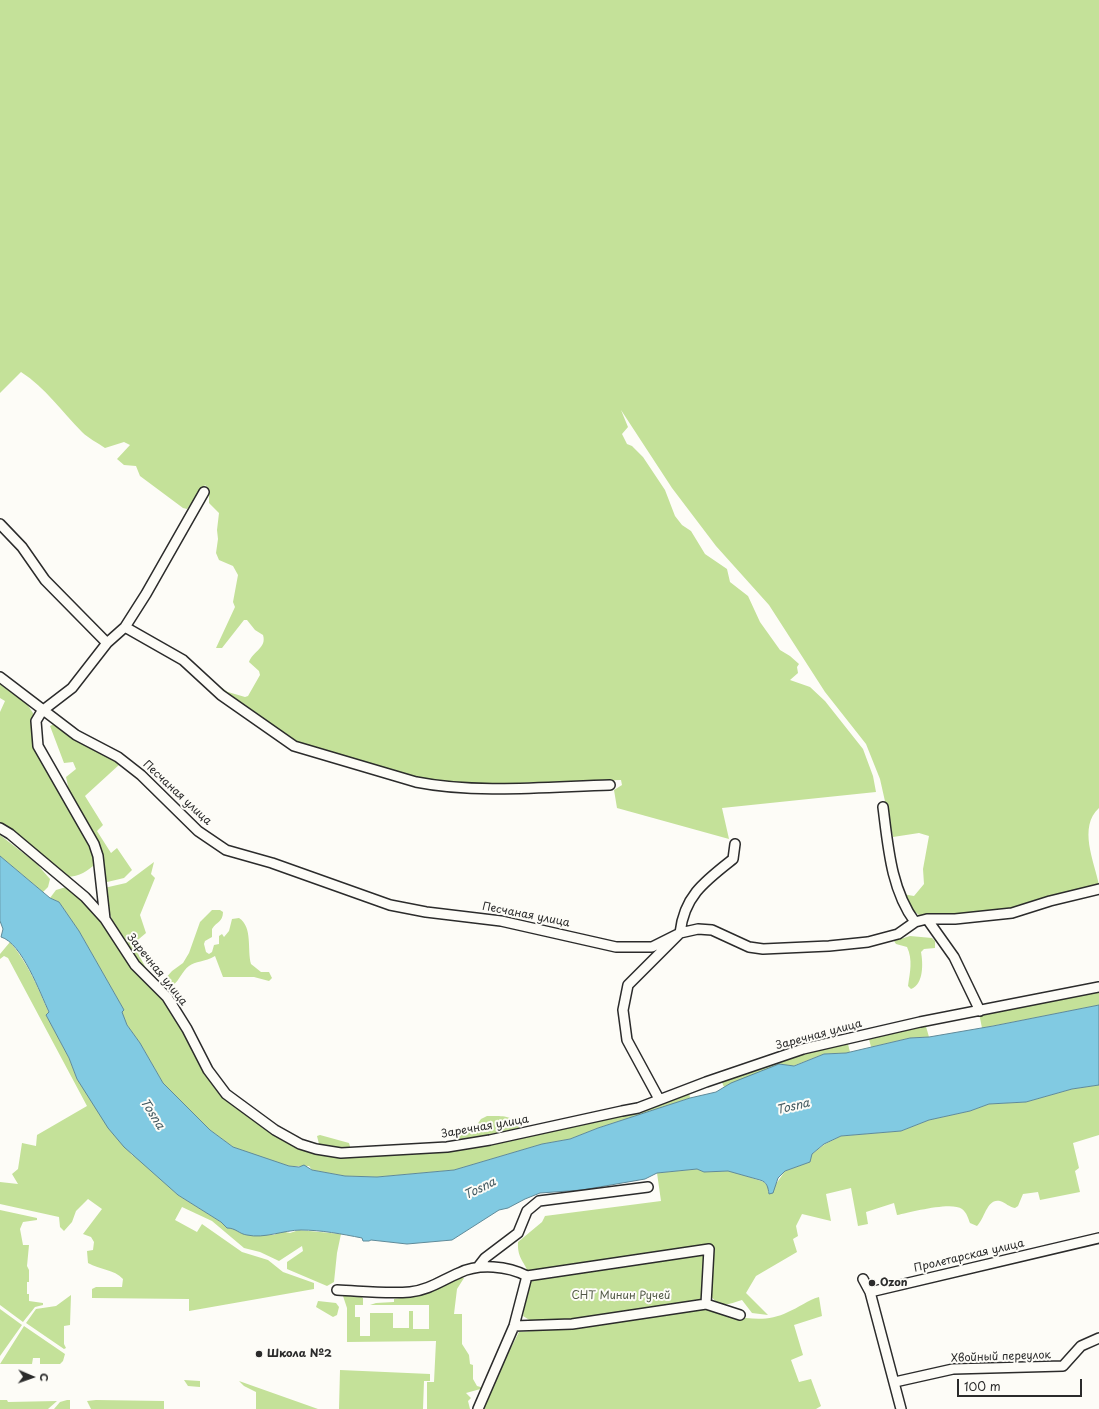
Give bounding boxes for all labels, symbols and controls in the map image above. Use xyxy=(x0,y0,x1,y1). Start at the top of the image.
street label: Песчаная улица xyxy=(140,758,214,828)
street label: Песчаная улица xyxy=(481,900,571,930)
street label: Заречная улица xyxy=(124,932,190,1008)
street label: Заречная улица xyxy=(775,1017,863,1053)
water label: Tosna xyxy=(137,1096,167,1132)
water label: Tosna xyxy=(775,1096,811,1118)
street label: Заречная улица xyxy=(440,1113,530,1141)
water label: Tosna xyxy=(462,1175,498,1203)
street label: Пролетарская улица xyxy=(912,1237,1026,1275)
place label: Ozon xyxy=(880,1276,908,1290)
marker: Ozon xyxy=(867,1278,877,1288)
park label: СНТ Минин Ручей xyxy=(572,1289,670,1303)
place label: Школа №2 xyxy=(267,1347,332,1361)
marker: Школа №2 xyxy=(254,1349,264,1359)
street label: Хвойный переулок xyxy=(951,1349,1051,1365)
north arrow xyxy=(12,1357,52,1397)
scale bar xyxy=(959,1371,1084,1397)
text: С xyxy=(36,1373,53,1382)
text: 100 m xyxy=(964,1377,1001,1395)

